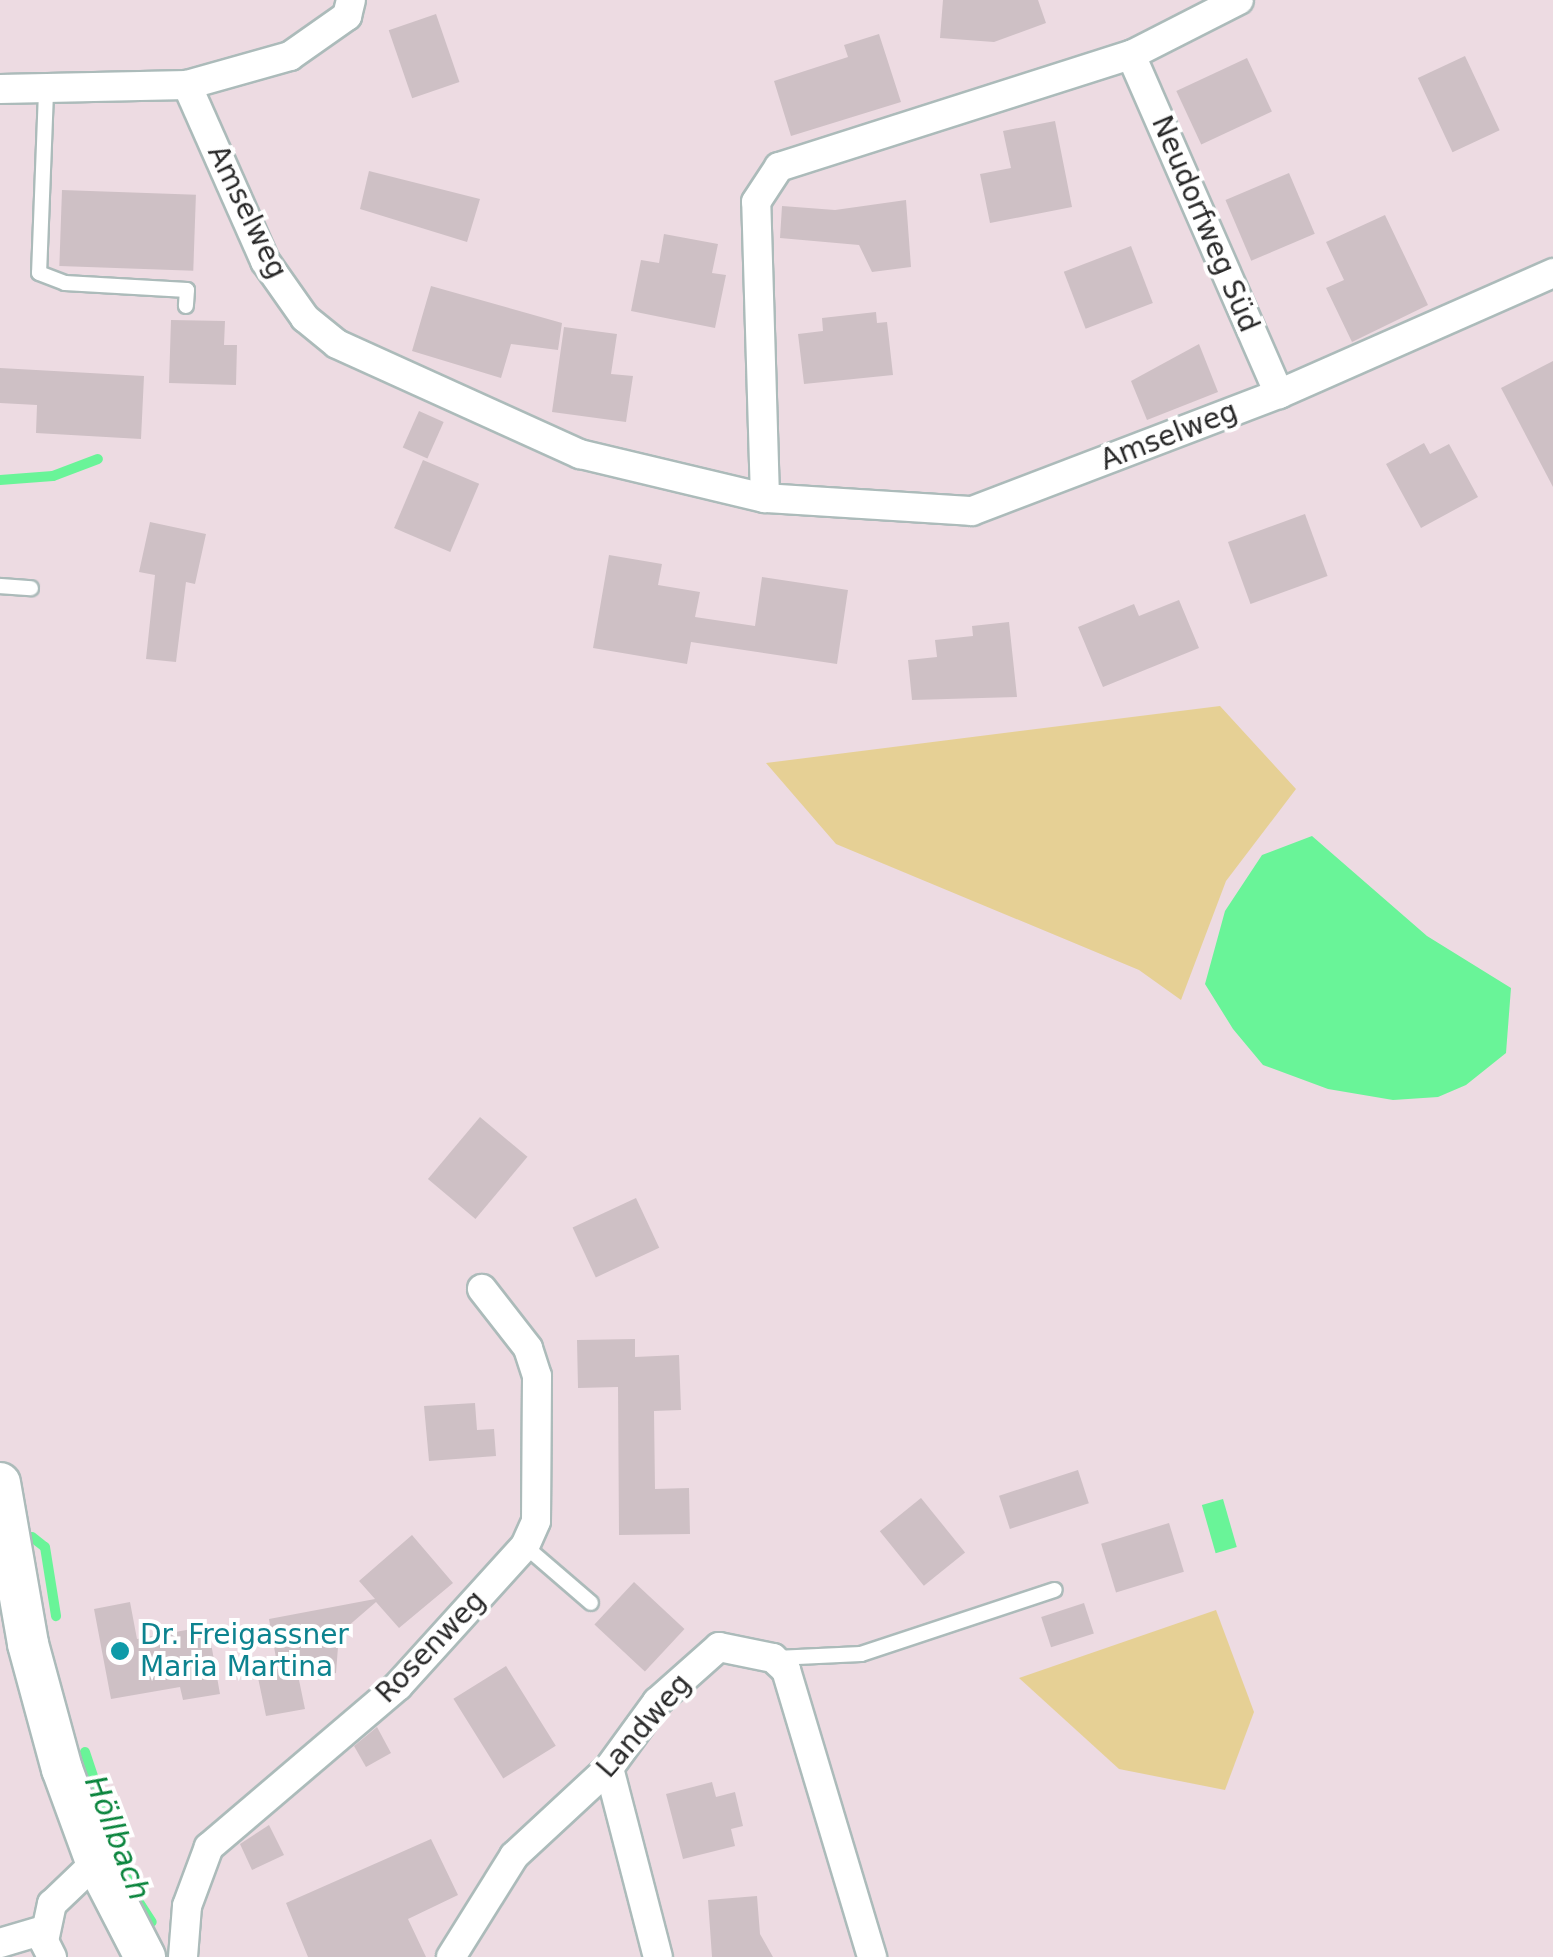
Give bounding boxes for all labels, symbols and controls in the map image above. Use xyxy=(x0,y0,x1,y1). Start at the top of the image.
street label: Neudorfweg Süd xyxy=(1144,111,1266,337)
street label: Amselweg xyxy=(200,140,294,284)
street label: Amselweg xyxy=(1096,395,1242,477)
street label: Rosenweg xyxy=(369,1584,493,1710)
place label: Dr. Freigassner Maria Martina xyxy=(140,1618,349,1684)
marker: Dr. Freigassner Maria Martina xyxy=(109,1640,131,1662)
street label: Landweg xyxy=(590,1667,698,1785)
water label: Höllbach xyxy=(77,1771,157,1905)

